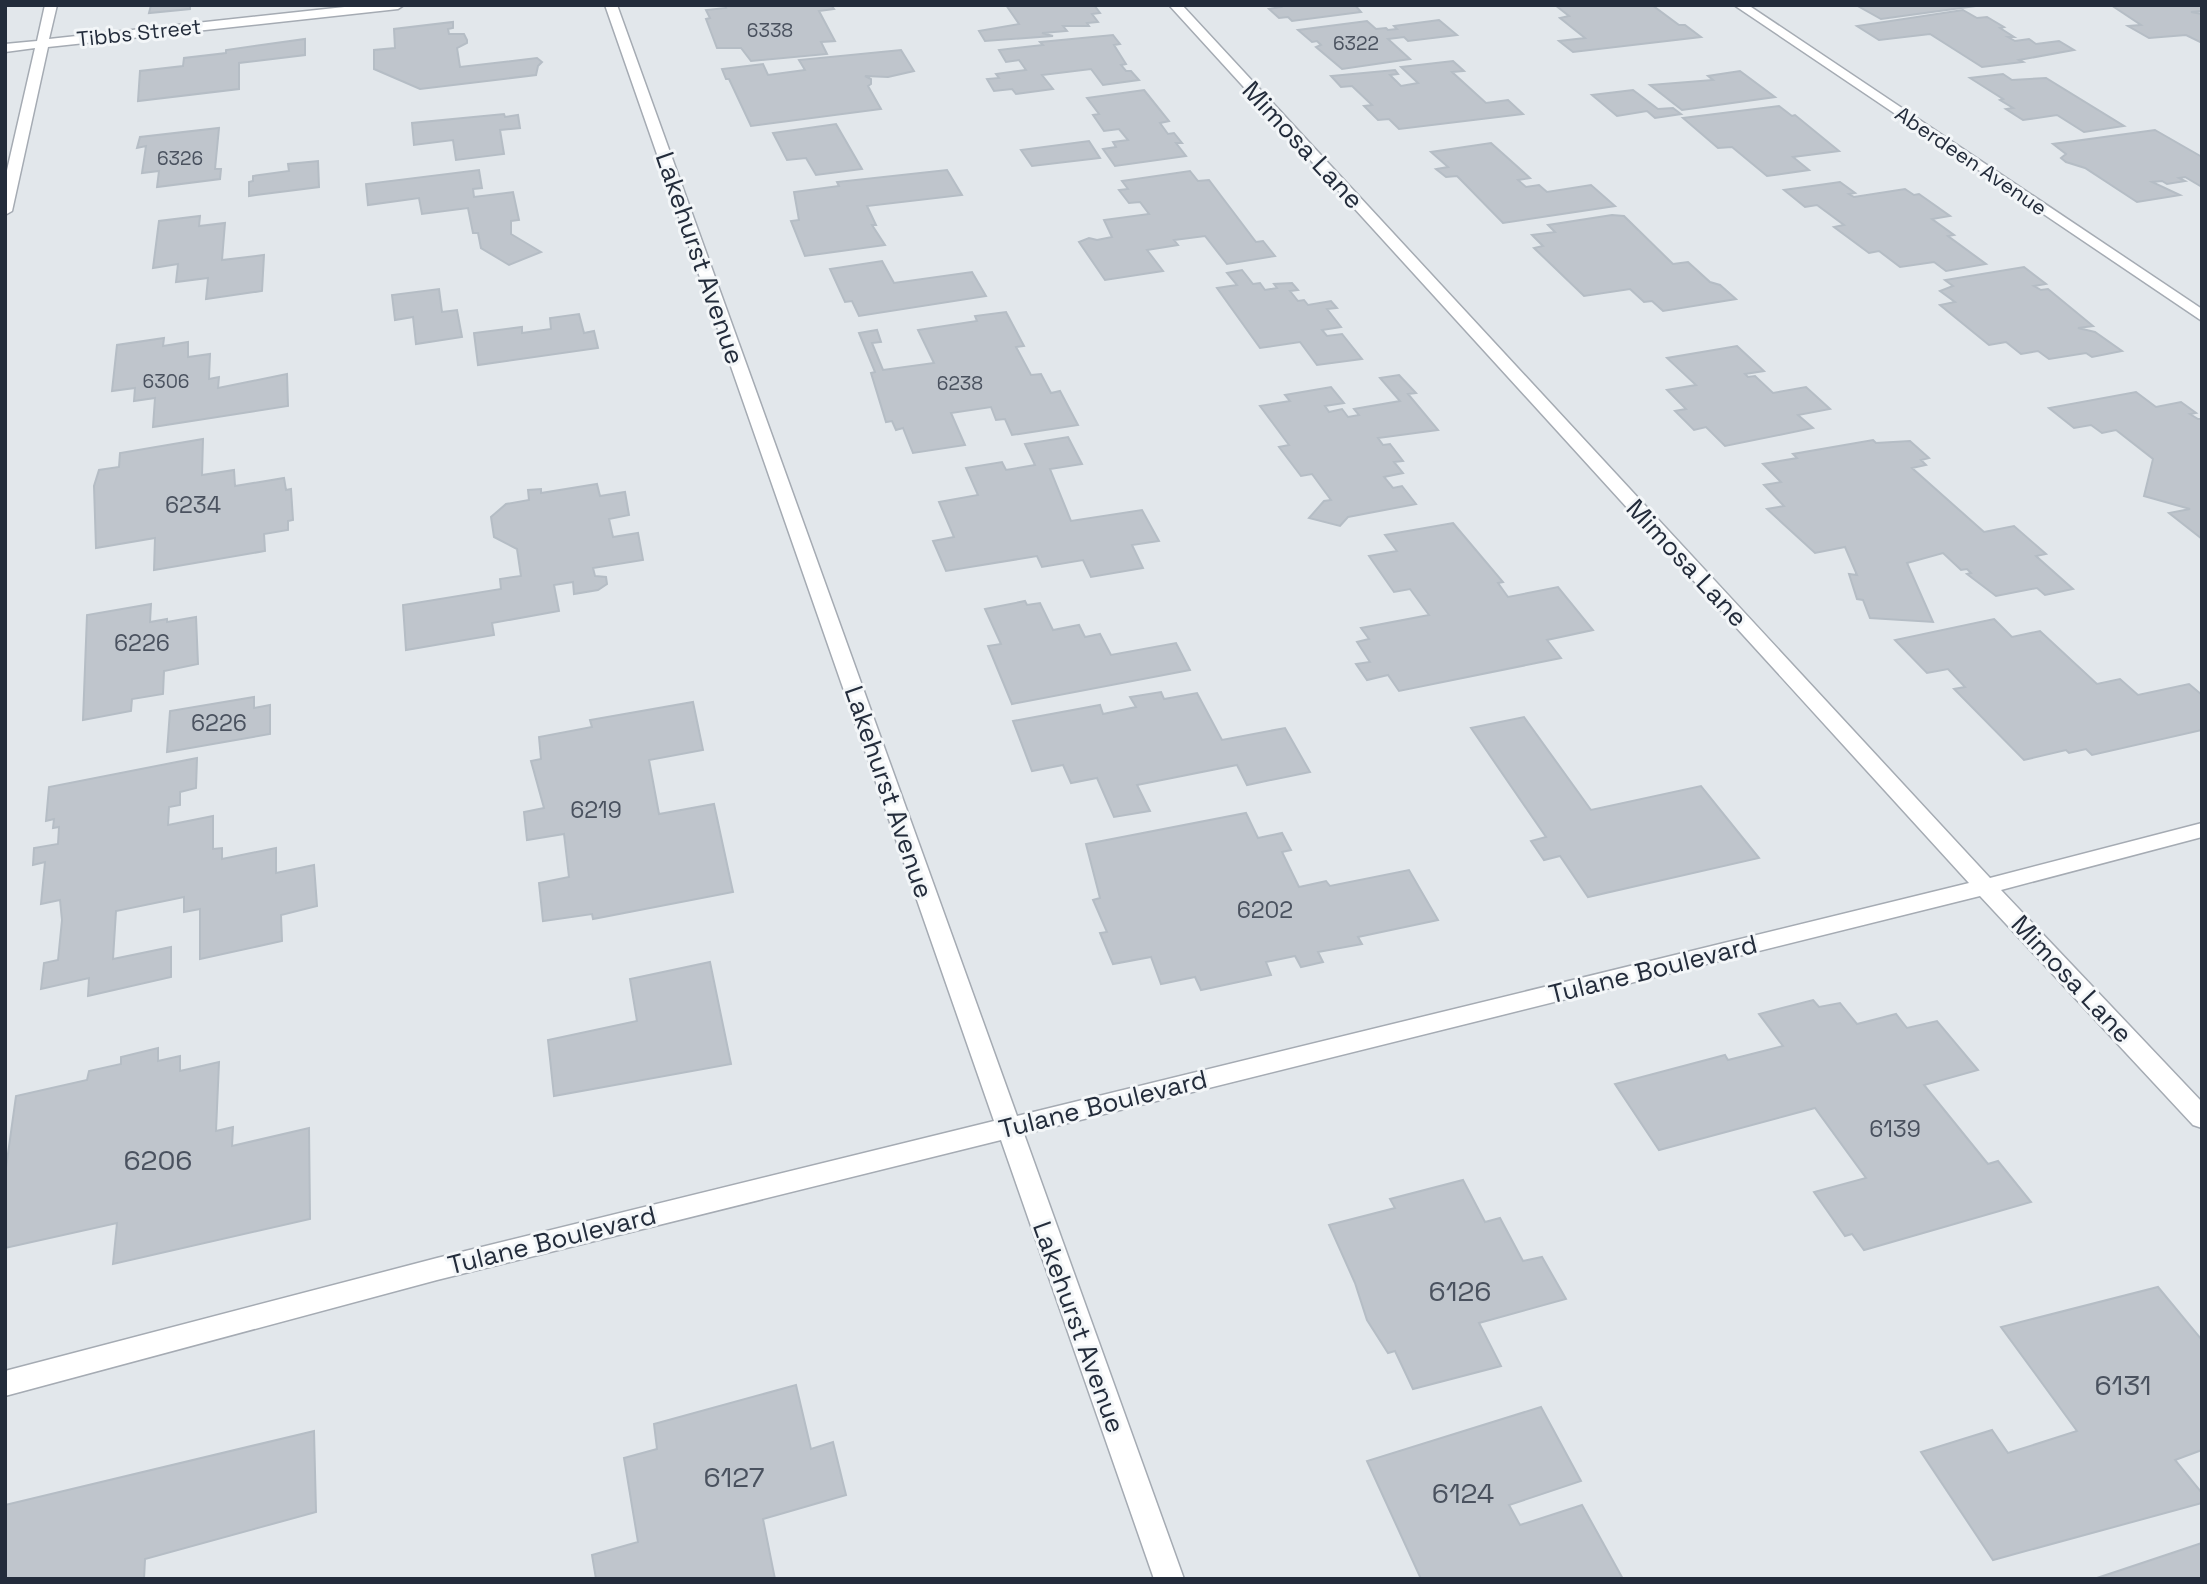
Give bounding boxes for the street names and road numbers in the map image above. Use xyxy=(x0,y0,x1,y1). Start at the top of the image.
street label: Tibbs Street xyxy=(75,13,203,52)
street label: Mimosa Lane xyxy=(1235,74,1371,216)
street label: Aberdeen Avenue xyxy=(1890,100,2052,221)
street label: Lakehurst Avenue xyxy=(648,147,752,369)
street label: Mimosa Lane xyxy=(1619,492,1755,634)
street label: Lakehurst Avenue xyxy=(837,681,941,903)
street label: Mimosa Lane xyxy=(2004,908,2140,1050)
street label: Tulane Boulevard xyxy=(1545,927,1761,1011)
street label: Tulane Boulevard xyxy=(995,1062,1211,1146)
street label: Tulane Boulevard xyxy=(444,1198,660,1282)
street label: Lakehurst Avenue xyxy=(1025,1217,1133,1437)

